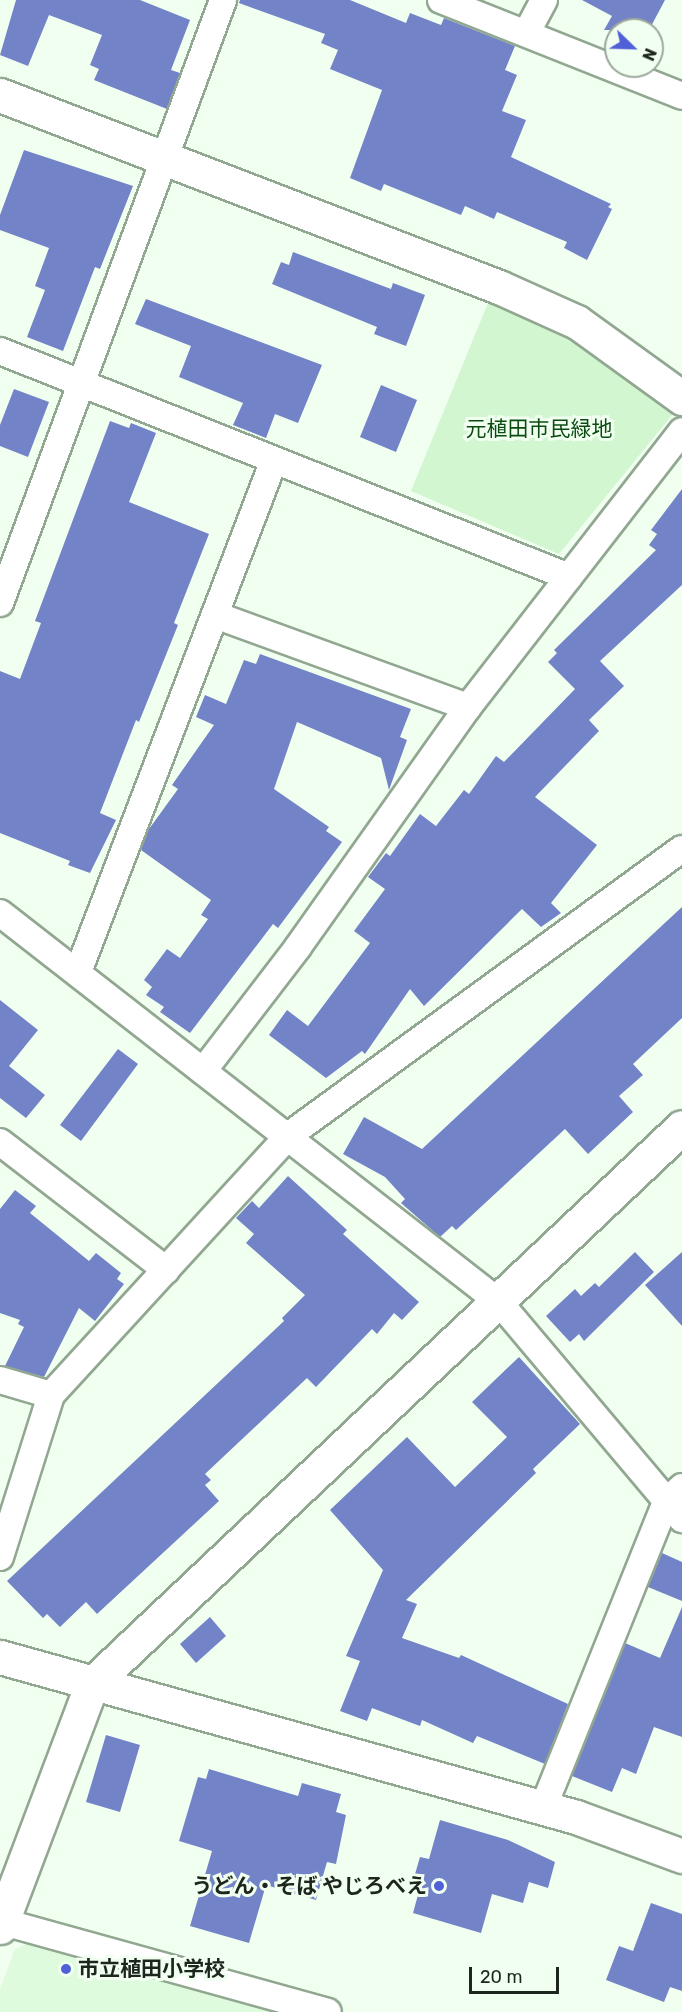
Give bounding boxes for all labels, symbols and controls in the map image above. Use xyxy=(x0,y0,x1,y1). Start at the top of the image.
north arrow xyxy=(604,18,664,78)
text: N xyxy=(638,45,660,63)
park label: 元植田市民緑地 xyxy=(466,416,612,442)
place label: うどん・そば やじろべえ xyxy=(192,1873,427,1899)
marker: うどん・そば やじろべえ xyxy=(432,1879,446,1893)
scale bar xyxy=(472,1955,562,1993)
place label: 市立植田小学校 xyxy=(78,1956,225,1982)
marker: 市立植田小学校 xyxy=(59,1962,73,1976)
text: 20 m xyxy=(480,1966,522,1988)

